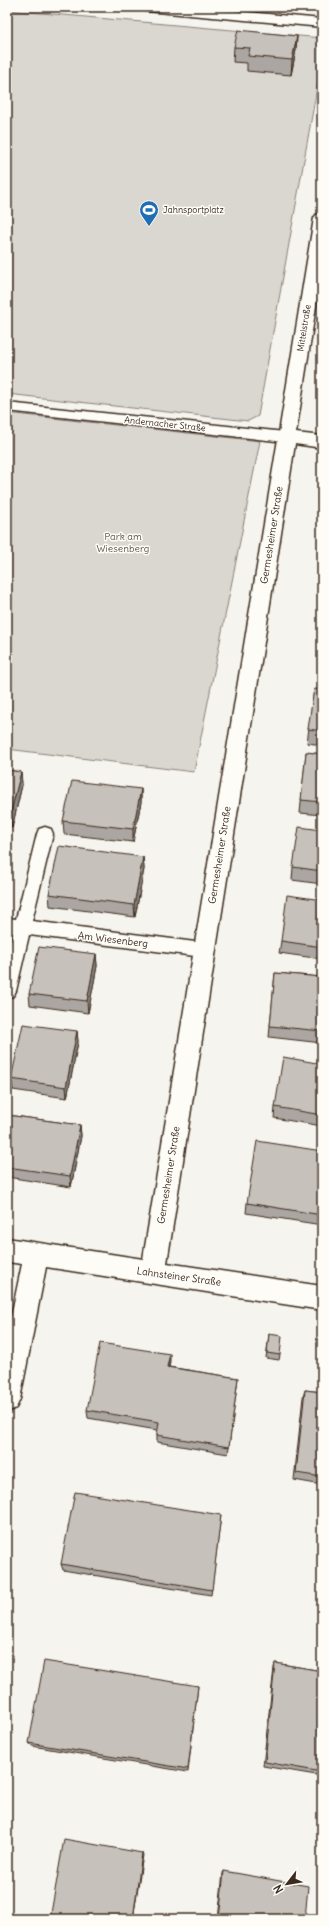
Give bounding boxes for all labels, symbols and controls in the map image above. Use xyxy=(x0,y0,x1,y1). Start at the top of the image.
sports icon: Jahnsportplatz xyxy=(138,199,160,227)
place label: Jahnsportplatz xyxy=(163,204,224,215)
street label: Mittelstraße xyxy=(294,303,313,352)
street label: Andernacher Straße xyxy=(124,414,206,433)
street label: Germesheimer Straße xyxy=(257,485,286,585)
park label: Park am Wiesenberg xyxy=(97,530,149,555)
street label: Germesheimer Straße xyxy=(205,805,234,905)
street label: Am Wiesenberg xyxy=(77,929,149,950)
street label: Germesheimer Straße xyxy=(154,1125,183,1225)
street label: Lahnsteiner Straße xyxy=(136,1264,222,1289)
north arrow xyxy=(267,1864,307,1904)
text: N xyxy=(270,1882,286,1896)

